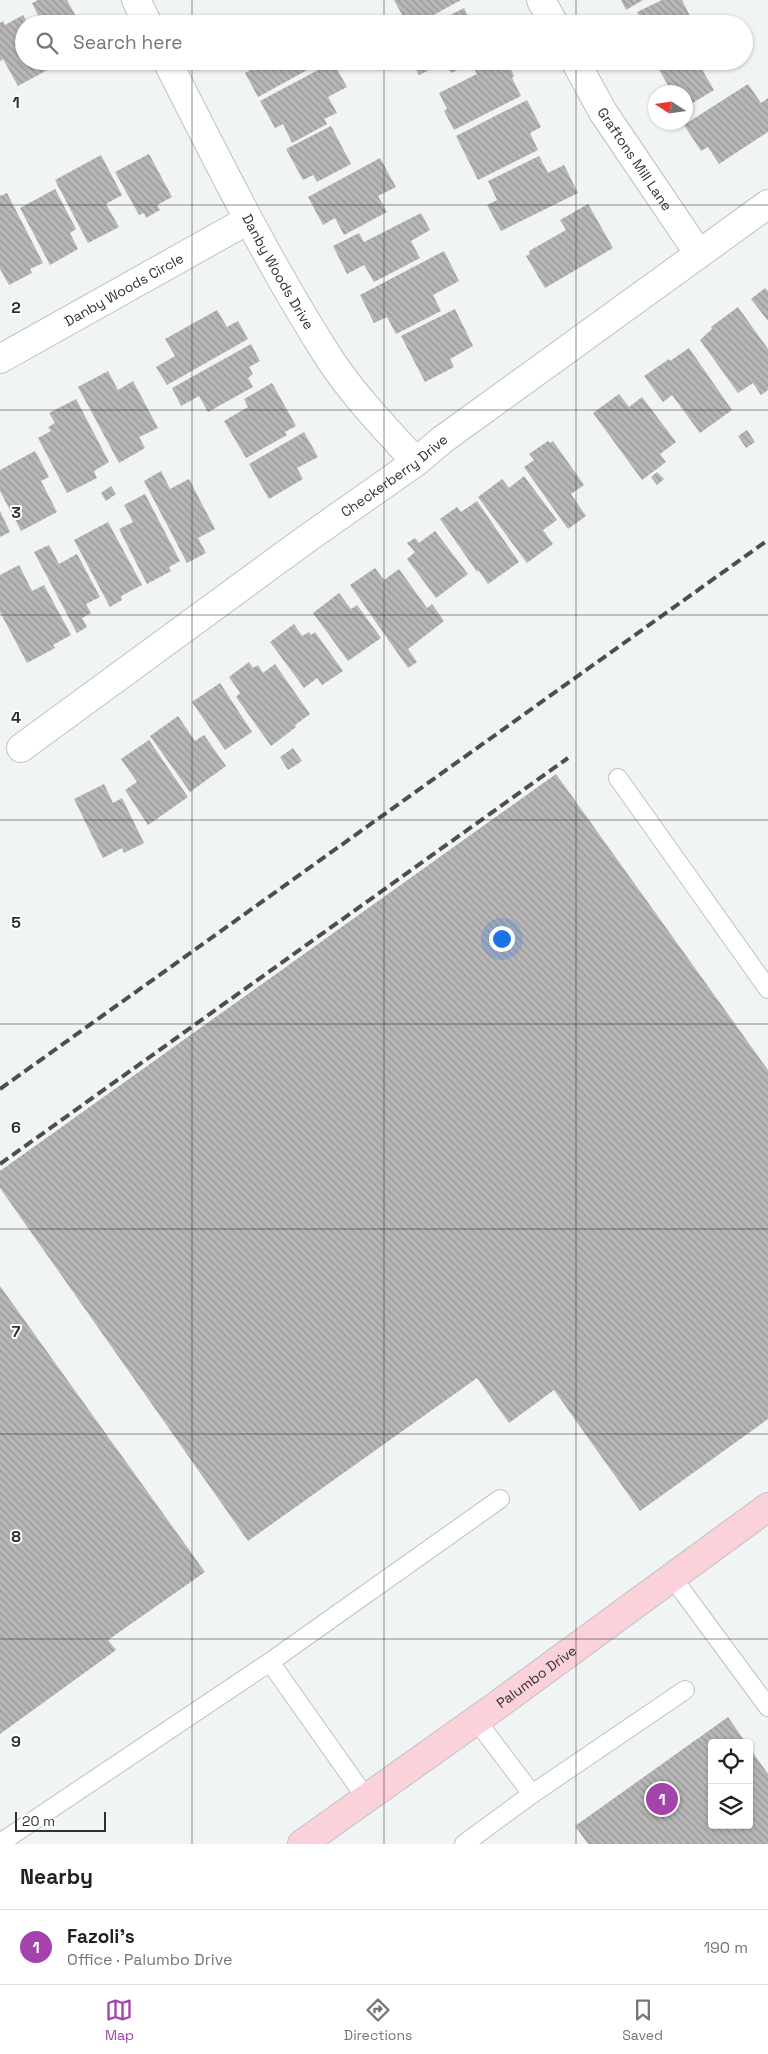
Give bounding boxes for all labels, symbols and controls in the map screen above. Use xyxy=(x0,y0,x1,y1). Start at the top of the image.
search box xyxy=(15,15,753,70)
icon: search xyxy=(33,29,61,57)
text: Search here xyxy=(73,30,183,55)
north arrow xyxy=(648,85,693,130)
text: 1 xyxy=(12,92,20,113)
street label: Graftons Mill Lane xyxy=(593,104,676,214)
street label: Danby Woods Drive xyxy=(238,211,318,333)
street label: Danby Woods Circle xyxy=(61,249,187,330)
text: 2 xyxy=(11,297,21,318)
street label: Checkerberry Drive xyxy=(337,430,451,521)
text: 3 xyxy=(11,502,21,523)
text: 4 xyxy=(11,707,21,728)
text: 5 xyxy=(11,912,21,933)
your location xyxy=(489,926,515,952)
text: 6 xyxy=(11,1117,21,1138)
text: 7 xyxy=(12,1321,21,1342)
text: 8 xyxy=(11,1526,21,1547)
street label: Palumbo Drive xyxy=(493,1641,580,1712)
text: 9 xyxy=(11,1731,21,1752)
map controls xyxy=(708,1739,753,1829)
button: locate xyxy=(708,1739,753,1784)
pin: 1 xyxy=(646,1780,678,1818)
button: layers xyxy=(708,1784,753,1829)
scale bar xyxy=(15,1809,106,1832)
text: 20 m xyxy=(22,1812,55,1830)
text: Nearby xyxy=(20,1863,93,1890)
text: Fazoli's xyxy=(67,1924,135,1949)
text: 1 xyxy=(32,1937,40,1958)
text: 190 m xyxy=(703,1937,748,1958)
text: Office · Palumbo Drive xyxy=(67,1949,232,1970)
tab: Map xyxy=(105,1996,134,2044)
tab: Directions xyxy=(344,1996,412,2044)
tab: Saved xyxy=(622,1996,663,2044)

